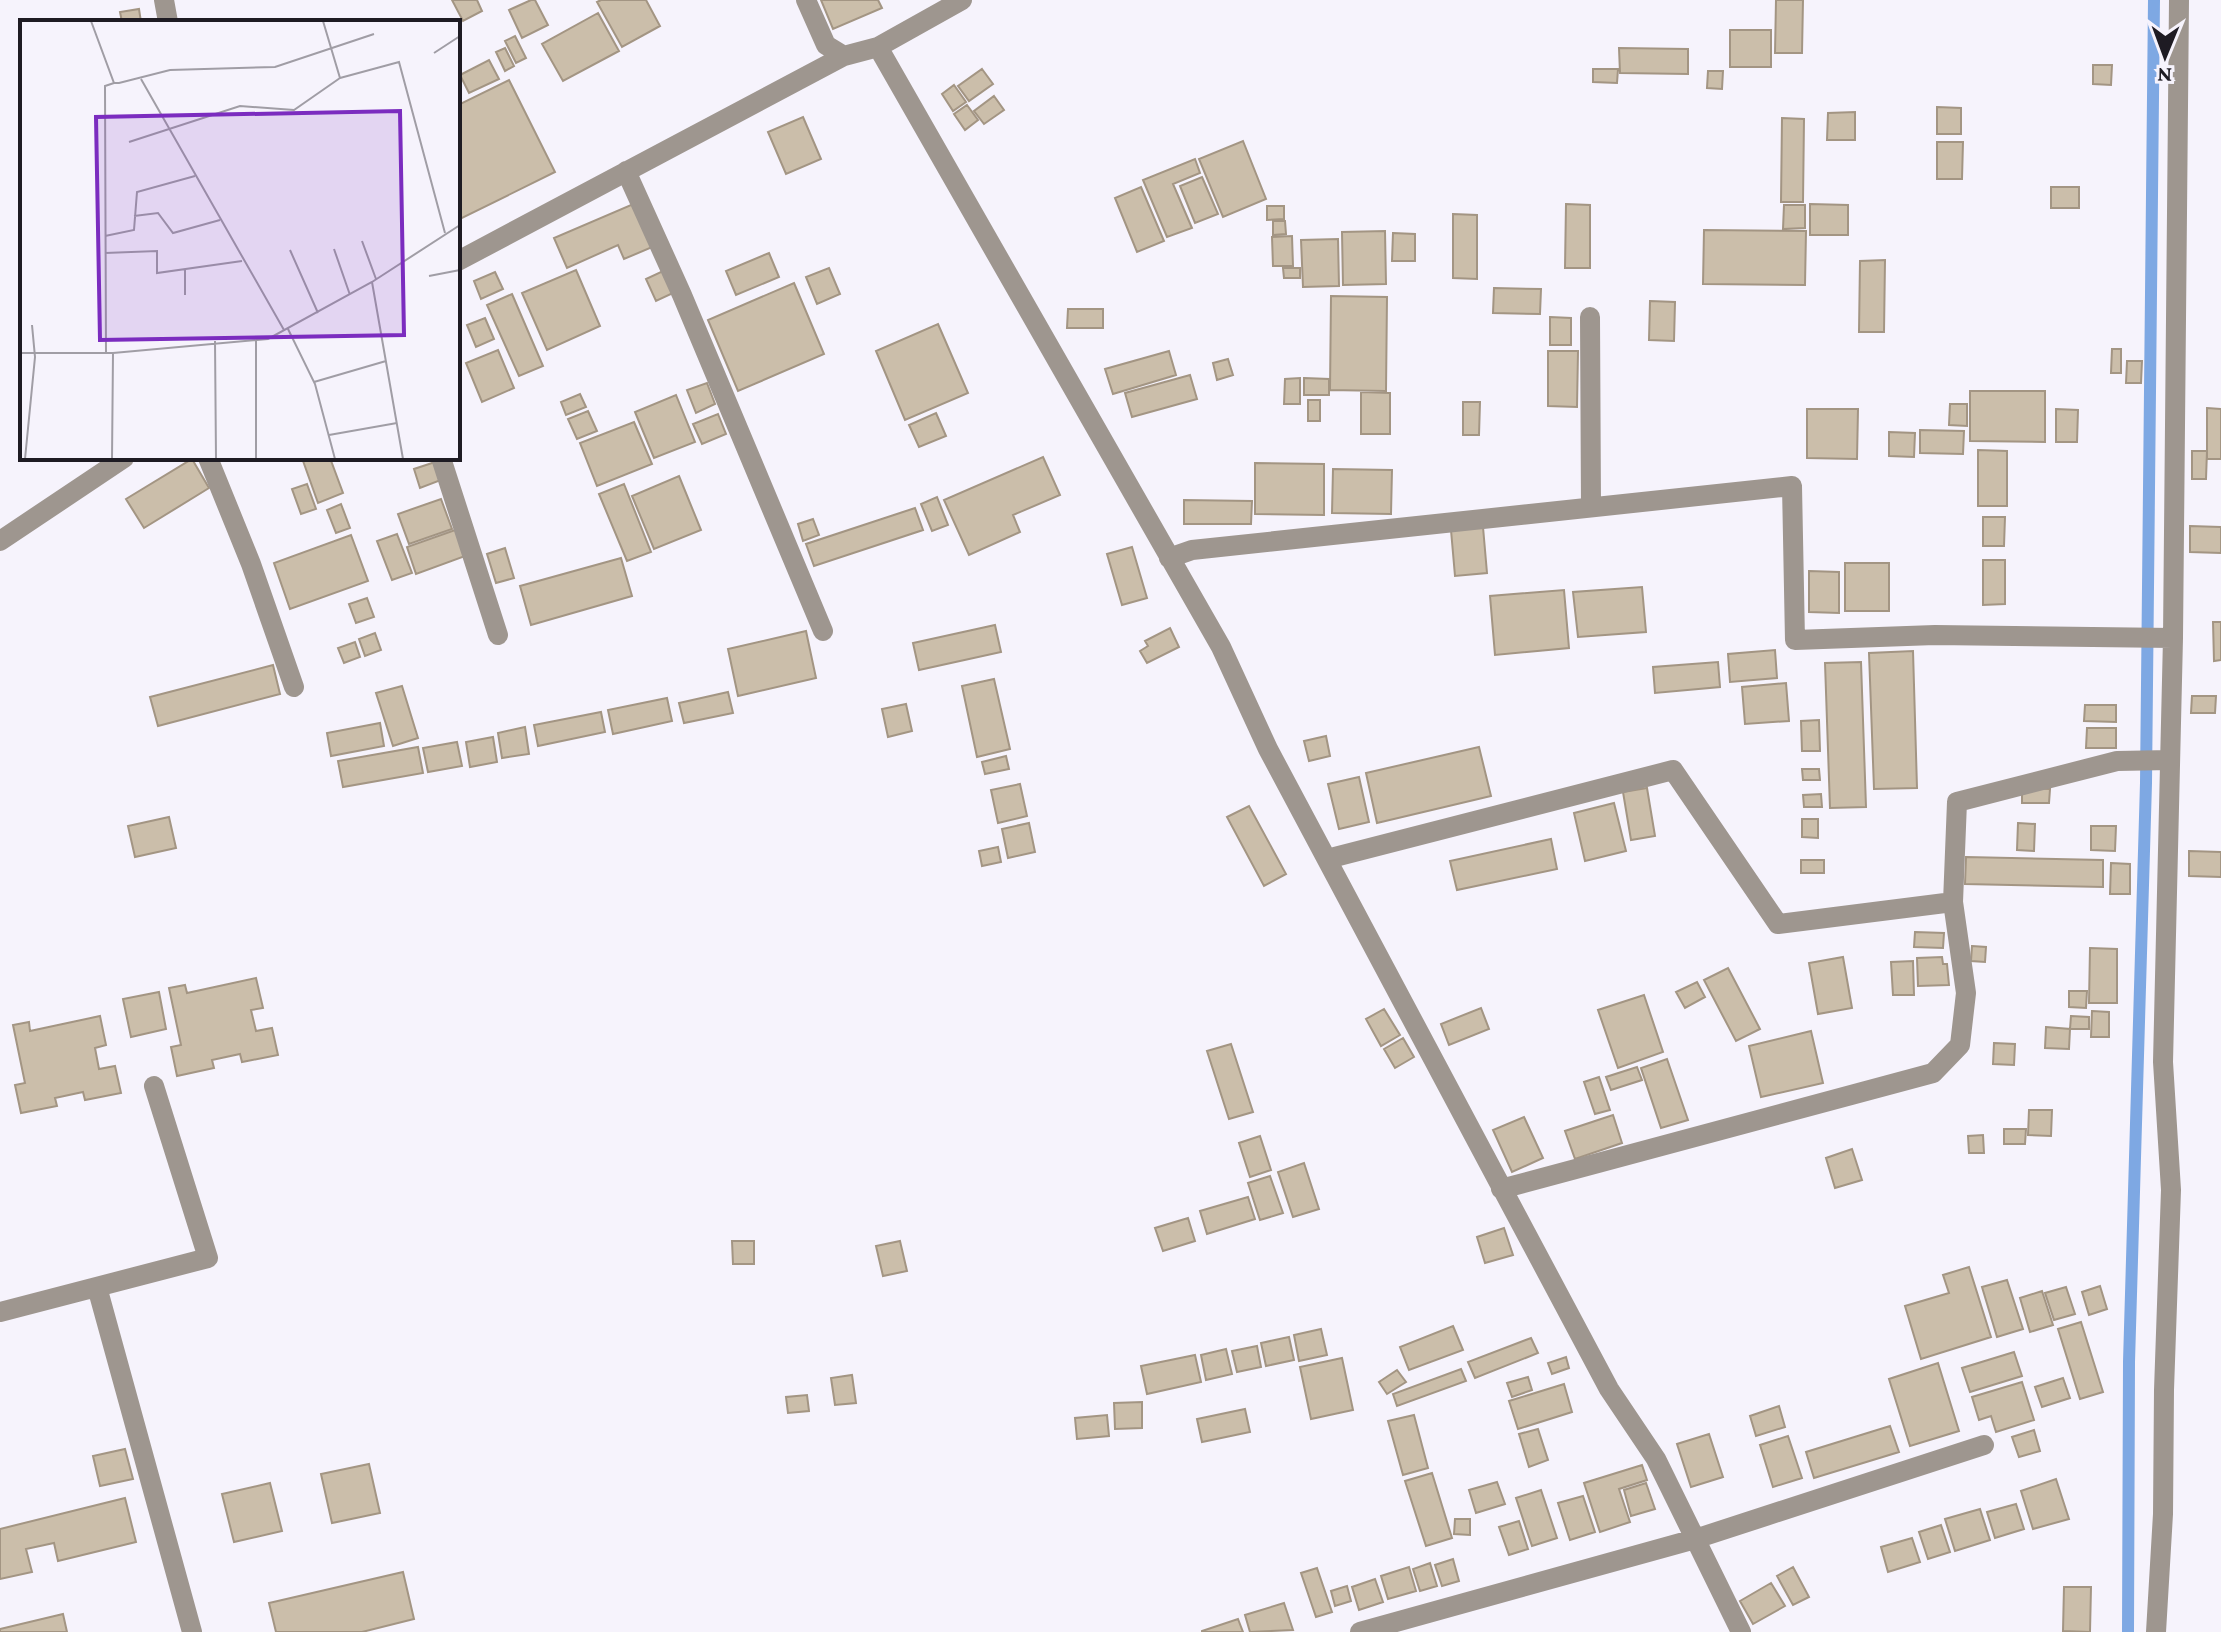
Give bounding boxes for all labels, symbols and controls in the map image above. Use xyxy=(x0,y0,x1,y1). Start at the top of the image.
north arrow xyxy=(2125,16,2205,96)
inset map xyxy=(20,20,460,460)
text: N xyxy=(2157,63,2172,88)

